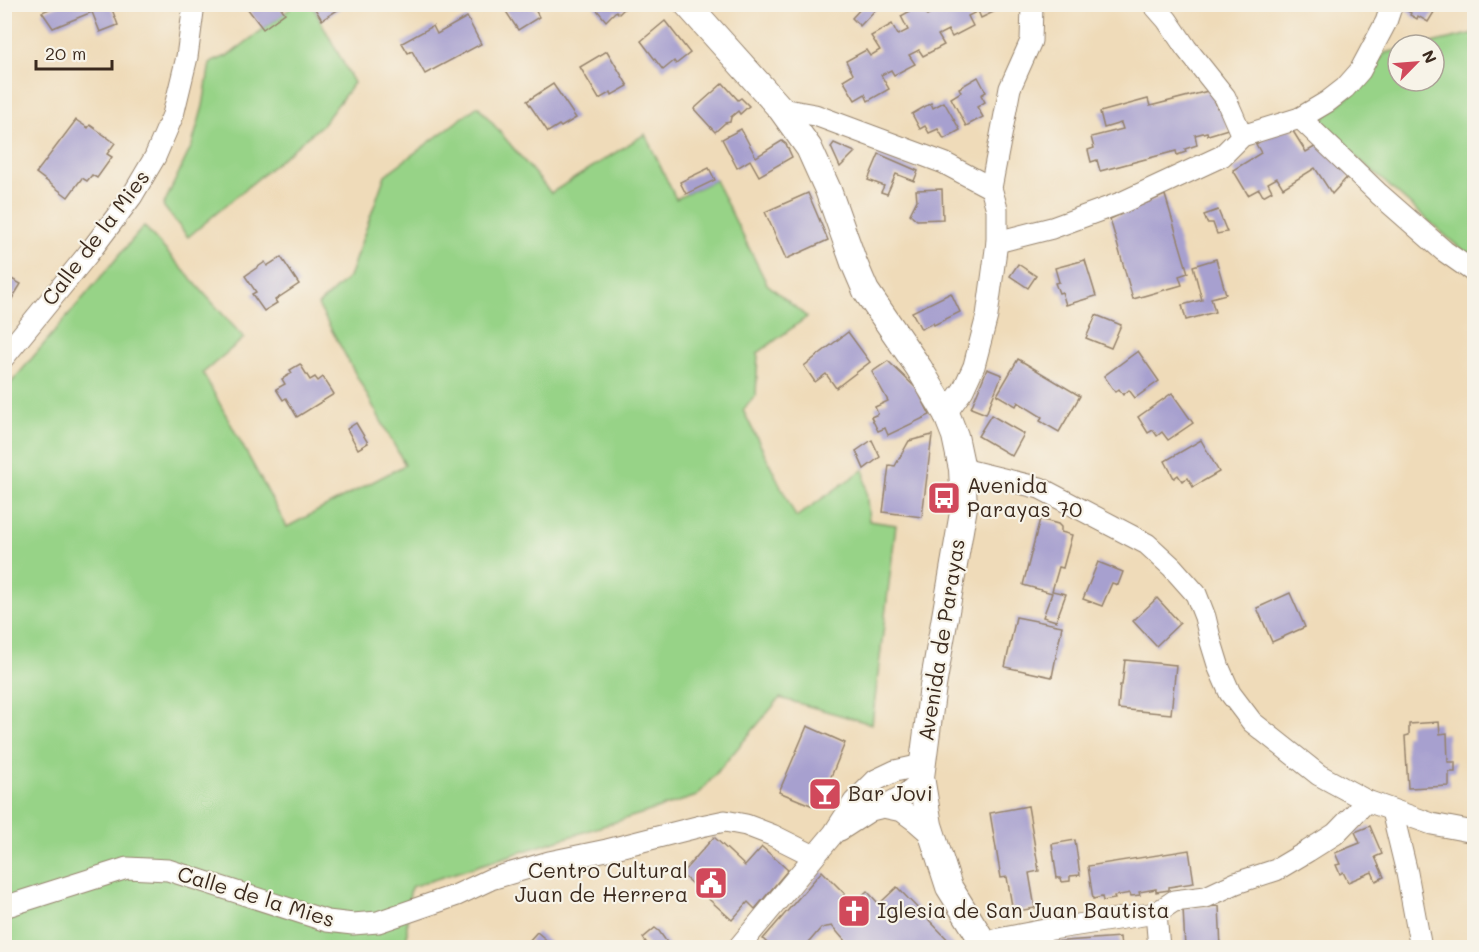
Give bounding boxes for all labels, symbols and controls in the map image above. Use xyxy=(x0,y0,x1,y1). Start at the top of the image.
scale bar xyxy=(36,33,112,71)
north arrow xyxy=(1386,33,1446,93)
text: 20 m xyxy=(45,41,86,65)
text: N xyxy=(1418,47,1442,66)
street label: Calle de la Mies xyxy=(35,164,155,310)
place label: Avenida Parayas 70 xyxy=(967,471,1082,522)
bus stop icon: Avenida Parayas 70 xyxy=(926,480,962,516)
street label: Avenida de Parayas xyxy=(911,537,970,743)
bar icon: Bar Jovi xyxy=(807,776,843,812)
place label: Bar Jovi xyxy=(848,779,933,806)
place label: Centro Cultural Juan de Herrera xyxy=(515,856,688,907)
street label: Calle de la Mies xyxy=(175,859,338,932)
public building icon: Centro Cultural Juan de Herrera xyxy=(693,865,729,901)
church icon: Iglesia de San Juan Bautista xyxy=(836,893,872,929)
place label: Iglesia de San Juan Bautista xyxy=(877,896,1170,923)

